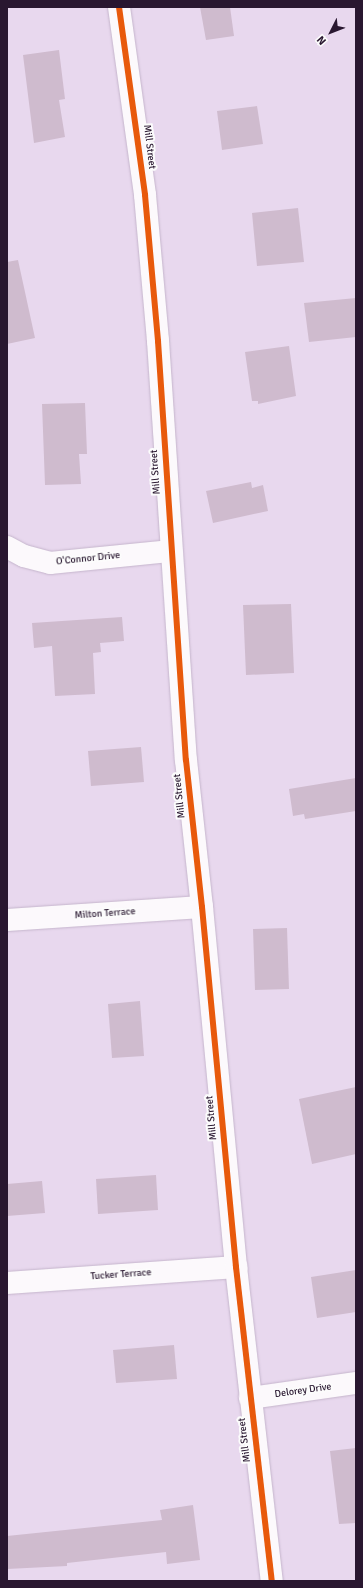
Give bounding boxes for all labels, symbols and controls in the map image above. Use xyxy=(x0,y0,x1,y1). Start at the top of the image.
north arrow xyxy=(311,12,351,52)
text: N xyxy=(314,33,329,48)
street label: Mill Street xyxy=(140,124,158,170)
street label: Mill Street xyxy=(148,449,164,495)
street label: O'Connor Drive xyxy=(55,550,121,568)
street label: Mill Street xyxy=(172,773,188,819)
street label: Milton Terrace xyxy=(74,906,136,922)
street label: Mill Street xyxy=(204,1095,220,1141)
street label: Tucker Terrace xyxy=(90,1267,152,1283)
street label: Delorey Drive xyxy=(274,1381,332,1401)
street label: Mill Street xyxy=(236,1417,254,1463)

